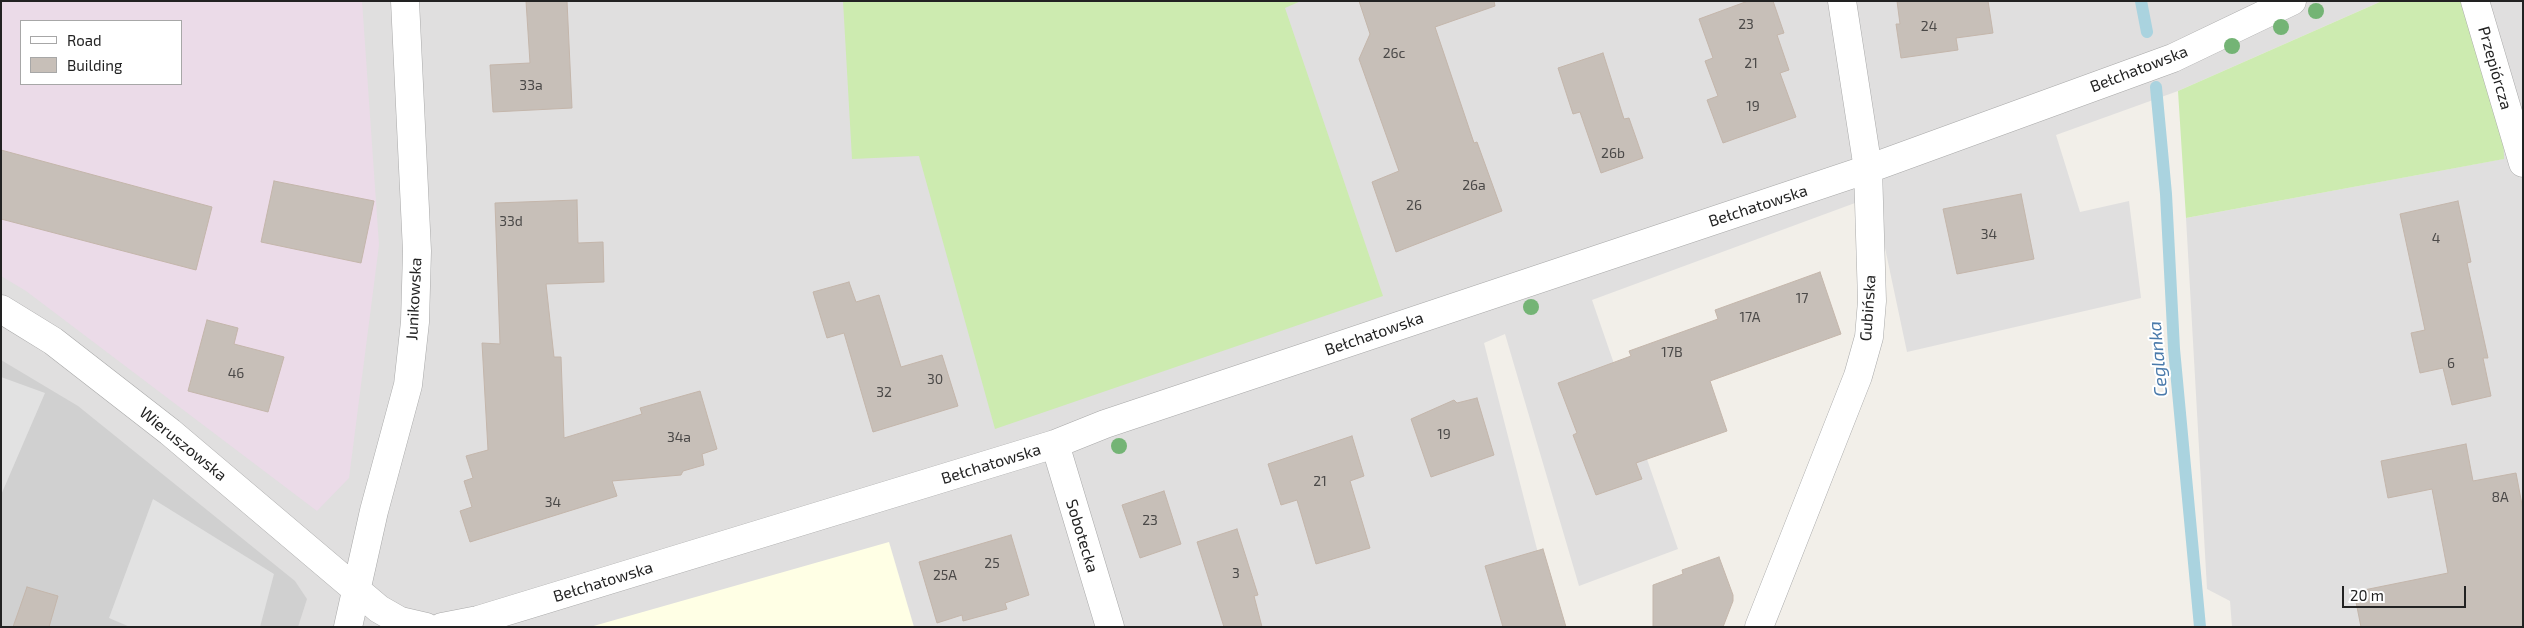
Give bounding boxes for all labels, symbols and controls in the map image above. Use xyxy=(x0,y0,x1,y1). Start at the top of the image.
house number: 23 xyxy=(1738,16,1754,32)
house number: 24 xyxy=(1921,18,1937,34)
legend xyxy=(20,20,182,85)
street label: Przepiórcza xyxy=(2474,24,2516,112)
text: Road xyxy=(67,31,102,49)
street label: Bełchatowska xyxy=(2087,42,2191,96)
house number: 26c xyxy=(1383,45,1405,61)
house number: 21 xyxy=(1744,55,1758,71)
text: Building xyxy=(67,56,122,74)
house number: 33a xyxy=(519,77,543,93)
house number: 19 xyxy=(1746,98,1760,114)
house number: 26b xyxy=(1601,145,1625,161)
house number: 26a xyxy=(1462,177,1486,193)
street label: Bełchatowska xyxy=(1706,181,1810,231)
house number: 26 xyxy=(1406,197,1422,213)
house number: 33d xyxy=(499,213,523,229)
house number: 34 xyxy=(1981,226,1997,242)
house number: 4 xyxy=(2432,230,2440,246)
street label: Junikowska xyxy=(402,257,426,341)
street label: Gubińska xyxy=(1856,274,1880,342)
house number: 17 xyxy=(1796,290,1808,306)
street label: Bełchatowska xyxy=(1322,308,1426,360)
house number: 17A xyxy=(1740,309,1760,325)
water label: Ceglanka xyxy=(2144,320,2172,398)
house number: 17B xyxy=(1661,344,1683,360)
house number: 6 xyxy=(2447,355,2455,371)
house number: 46 xyxy=(228,365,244,381)
house number: 30 xyxy=(927,371,943,387)
house number: 32 xyxy=(876,384,892,400)
street label: Wieruszowska xyxy=(135,403,231,485)
house number: 19 xyxy=(1437,426,1451,442)
house number: 34a xyxy=(667,429,691,445)
street label: Bełchatowska xyxy=(939,440,1043,488)
house number: 21 xyxy=(1313,473,1327,489)
house number: 8A xyxy=(2491,489,2509,505)
house number: 34 xyxy=(545,494,561,510)
street label: Sobotecka xyxy=(1062,497,1102,575)
house number: 23 xyxy=(1142,512,1158,528)
house number: 25 xyxy=(984,555,1000,571)
street label: Bełchatowska xyxy=(551,558,655,606)
house number: 3 xyxy=(1232,565,1240,581)
house number: 25A xyxy=(933,567,957,583)
scale bar xyxy=(2344,576,2468,608)
text: 20 m xyxy=(2350,586,2384,604)

